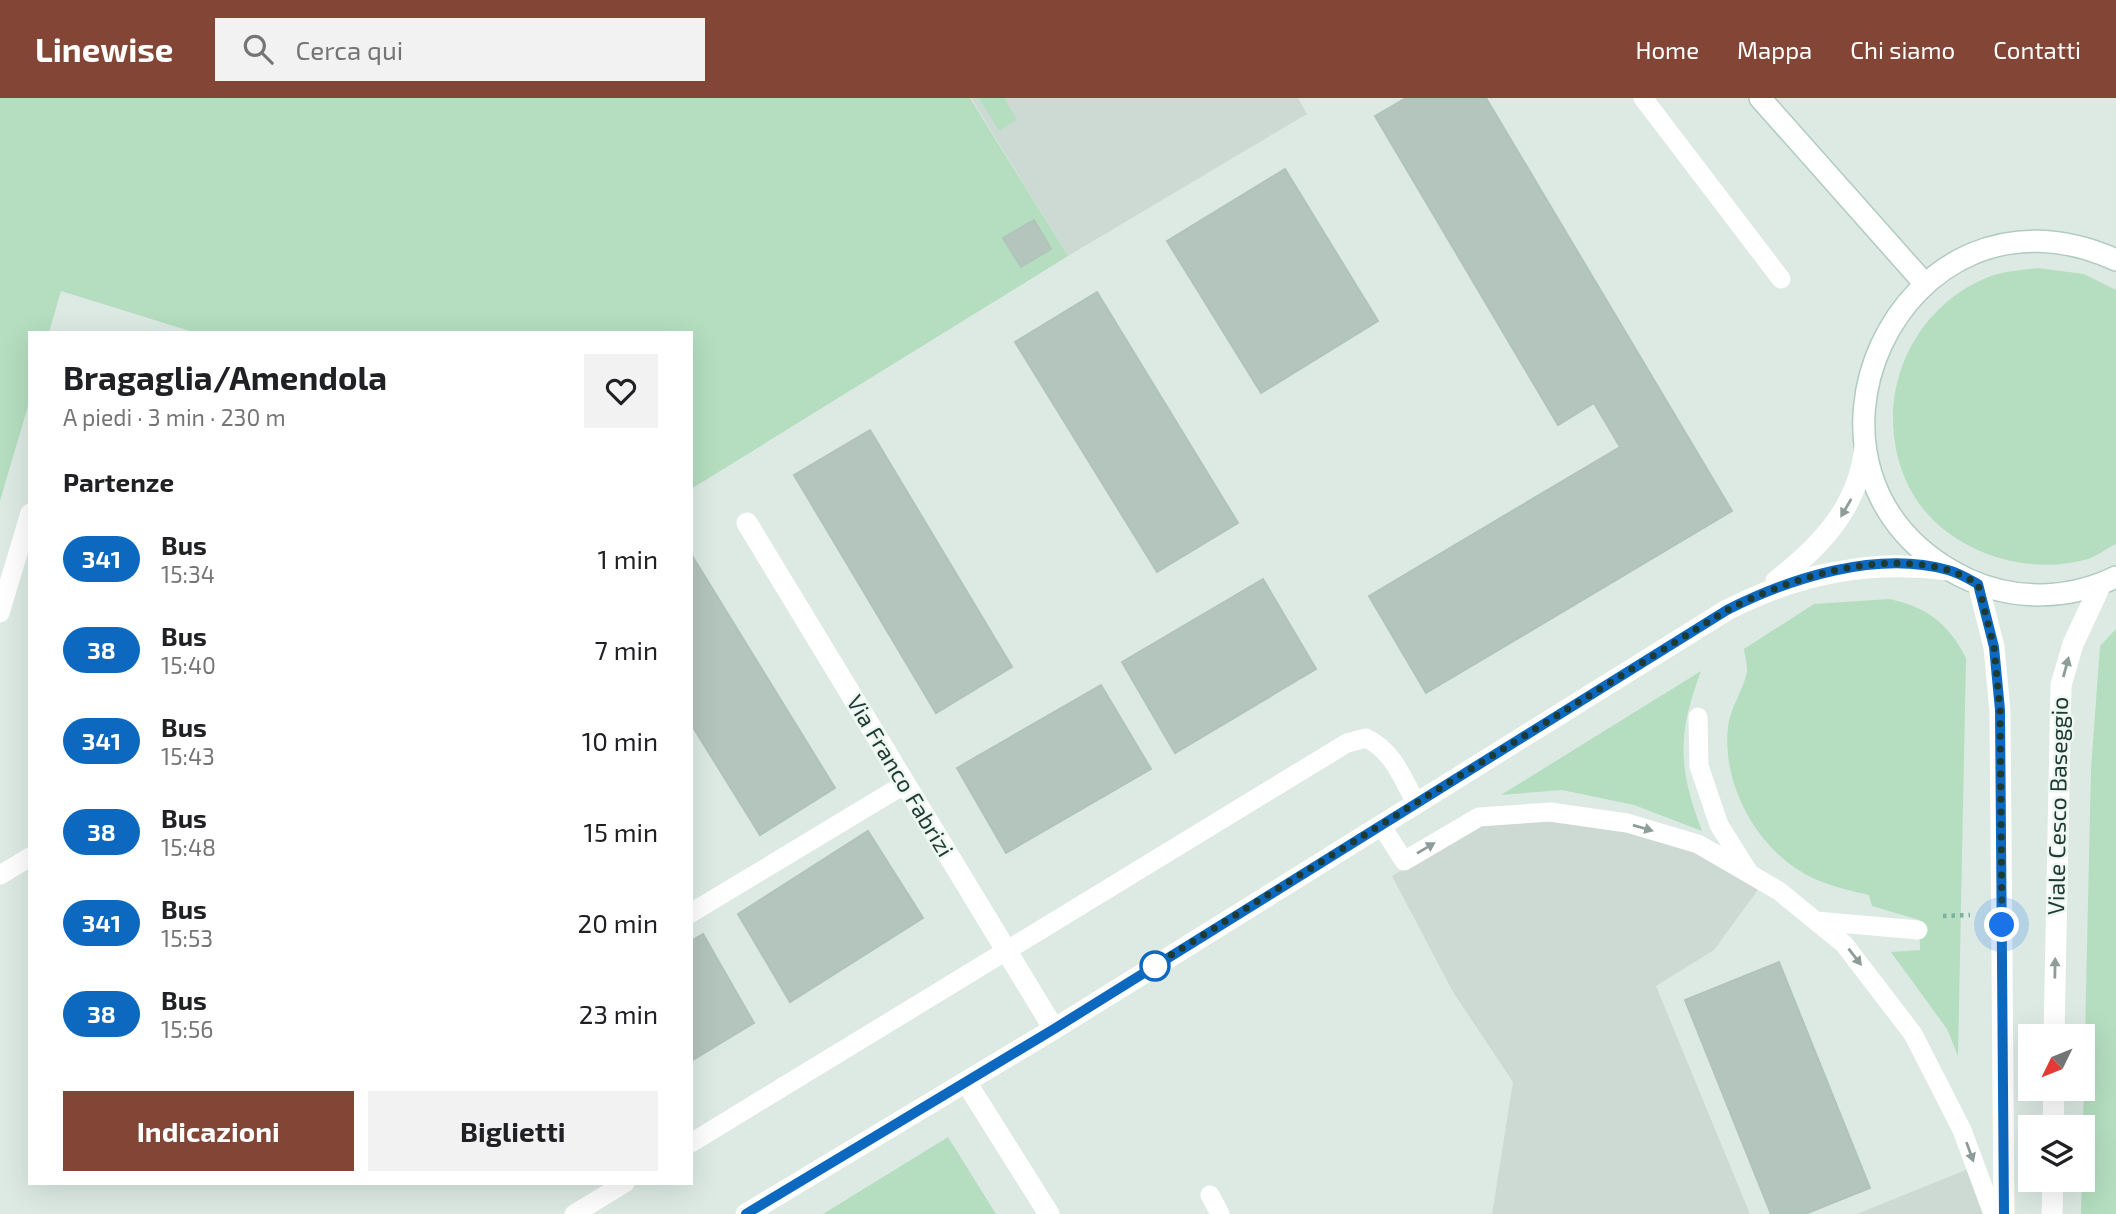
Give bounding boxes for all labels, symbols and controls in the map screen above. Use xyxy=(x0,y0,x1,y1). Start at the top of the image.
search box xyxy=(215,18,705,81)
text: Linewise xyxy=(35,29,173,69)
icon: search xyxy=(239,30,277,68)
text: Cerca qui xyxy=(295,34,403,65)
text: Home xyxy=(1635,35,1699,64)
text: Mappa xyxy=(1737,35,1812,64)
text: Chi siamo xyxy=(1850,35,1955,64)
text: Contatti xyxy=(1993,35,2081,64)
button: heart xyxy=(584,354,658,428)
text: Bragaglia/Amendola xyxy=(63,357,387,397)
text: A piedi · 3 min · 230 m xyxy=(63,403,286,431)
text: Partenze xyxy=(63,466,174,497)
one-way arrow xyxy=(1840,498,1852,518)
text: Bus xyxy=(161,529,207,560)
text: 1 min xyxy=(598,543,658,574)
text: 341 xyxy=(82,544,121,573)
text: 15:34 xyxy=(161,560,215,588)
text: Bus xyxy=(161,620,207,651)
text: 7 min xyxy=(595,634,658,665)
text: 38 xyxy=(87,635,116,664)
text: 15:40 xyxy=(161,651,216,679)
one-way arrow xyxy=(2061,656,2072,678)
street label: Via Franco Fabrizi xyxy=(841,689,960,862)
street label: Viale Cesco Baseggio xyxy=(2041,697,2073,915)
text: Bus xyxy=(161,711,207,742)
text: 10 min xyxy=(582,725,658,756)
text: 341 xyxy=(82,726,121,755)
text: 15:43 xyxy=(161,742,215,770)
text: Bus xyxy=(161,802,207,833)
text: 15 min xyxy=(584,816,658,847)
text: 38 xyxy=(87,817,116,846)
one-way arrow xyxy=(1633,823,1654,833)
text: 15:48 xyxy=(161,833,216,861)
one-way arrow xyxy=(1416,842,1435,855)
text: Bus xyxy=(161,893,207,924)
text: 20 min xyxy=(578,907,658,938)
your location xyxy=(1984,907,2019,942)
text: 341 xyxy=(82,908,121,937)
text: 15:53 xyxy=(161,924,213,952)
one-way arrow xyxy=(1847,948,1862,966)
unlabelled marker xyxy=(1140,951,1170,981)
one-way arrow xyxy=(2049,957,2061,979)
text: Bus xyxy=(161,984,207,1015)
text: 23 min xyxy=(579,998,658,1029)
text: 38 xyxy=(87,999,116,1028)
text: 15:56 xyxy=(161,1015,213,1043)
north arrow xyxy=(2018,1024,2095,1101)
map controls xyxy=(2018,1024,2095,1192)
button: Indicazioni xyxy=(63,1091,354,1171)
button: Biglietti xyxy=(368,1091,658,1171)
button: layers xyxy=(2018,1115,2095,1192)
one-way arrow xyxy=(1965,1141,1976,1162)

